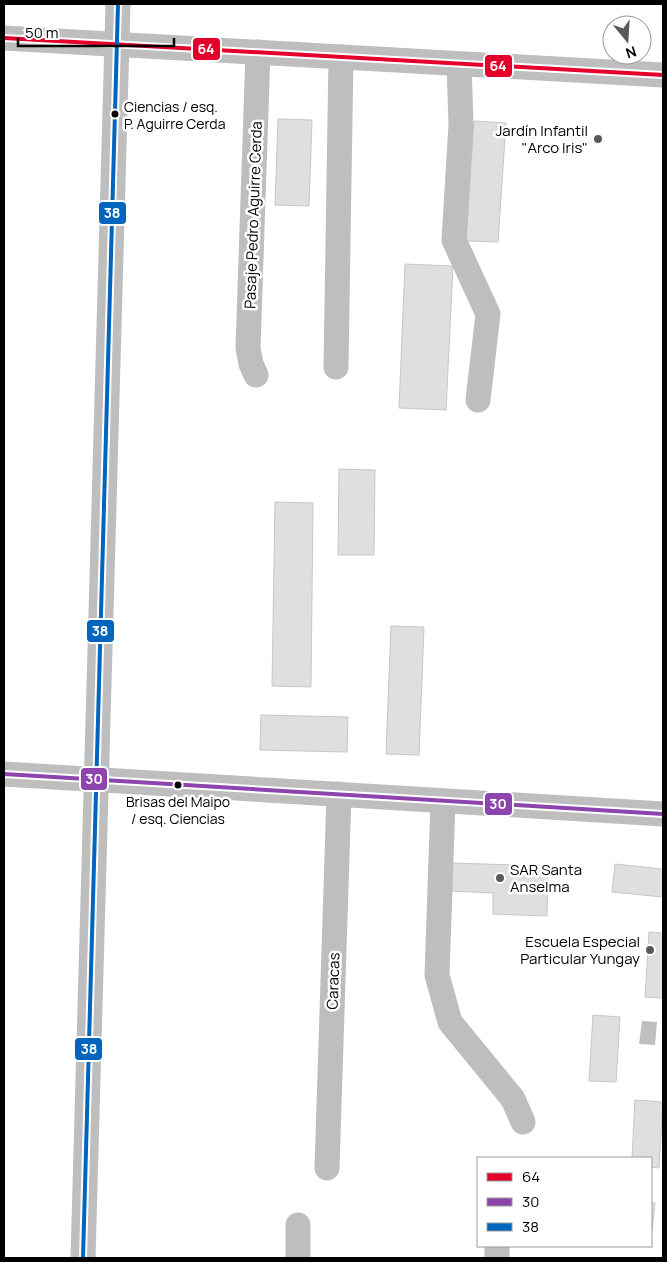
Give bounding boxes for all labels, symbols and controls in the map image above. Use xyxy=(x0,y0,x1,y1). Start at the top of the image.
scale bar xyxy=(18,15,174,47)
north arrow xyxy=(602,15,652,65)
text: 50 m xyxy=(25,22,59,43)
line badge: 64 xyxy=(192,37,221,61)
text: 64 xyxy=(197,39,215,58)
text: N xyxy=(623,42,639,63)
line badge: 64 xyxy=(484,54,513,78)
text: 64 xyxy=(489,56,507,75)
place label: Ciencias / esq. P. Aguirre Cerda xyxy=(124,97,225,133)
marker: Ciencias / esq. P. Aguirre Cerda xyxy=(110,109,120,119)
place label: Jardín Infantil "Arco Iris" xyxy=(495,120,588,158)
street label: Pasaje Pedro Aguirre Cerda xyxy=(239,121,267,309)
marker: Jardín Infantil "Arco Iris" xyxy=(592,133,604,145)
line badge: 38 xyxy=(98,201,127,225)
text: 38 xyxy=(104,203,120,222)
line badge: 38 xyxy=(86,619,115,643)
text: 38 xyxy=(92,621,108,640)
line badge: 30 xyxy=(80,767,108,791)
text: 30 xyxy=(85,769,103,788)
marker: Brisas del Maipo / esq. Ciencias xyxy=(173,780,183,790)
place label: Brisas del Maipo / esq. Ciencias xyxy=(126,792,230,828)
line badge: 30 xyxy=(484,792,513,816)
text: 30 xyxy=(489,794,507,813)
place label: SAR Santa Anselma xyxy=(510,859,582,897)
marker: SAR Santa Anselma xyxy=(494,872,506,884)
place label: Escuela Especial Particular Yungay xyxy=(520,931,640,969)
marker: Escuela Especial Particular Yungay xyxy=(644,944,656,956)
street label: Caracas xyxy=(322,952,344,1010)
line badge: 38 xyxy=(74,1037,103,1061)
text: 38 xyxy=(81,1039,97,1058)
legend xyxy=(477,1157,652,1247)
text: 64 xyxy=(522,1166,540,1187)
text: 30 xyxy=(522,1191,539,1212)
text: 38 xyxy=(522,1216,539,1237)

